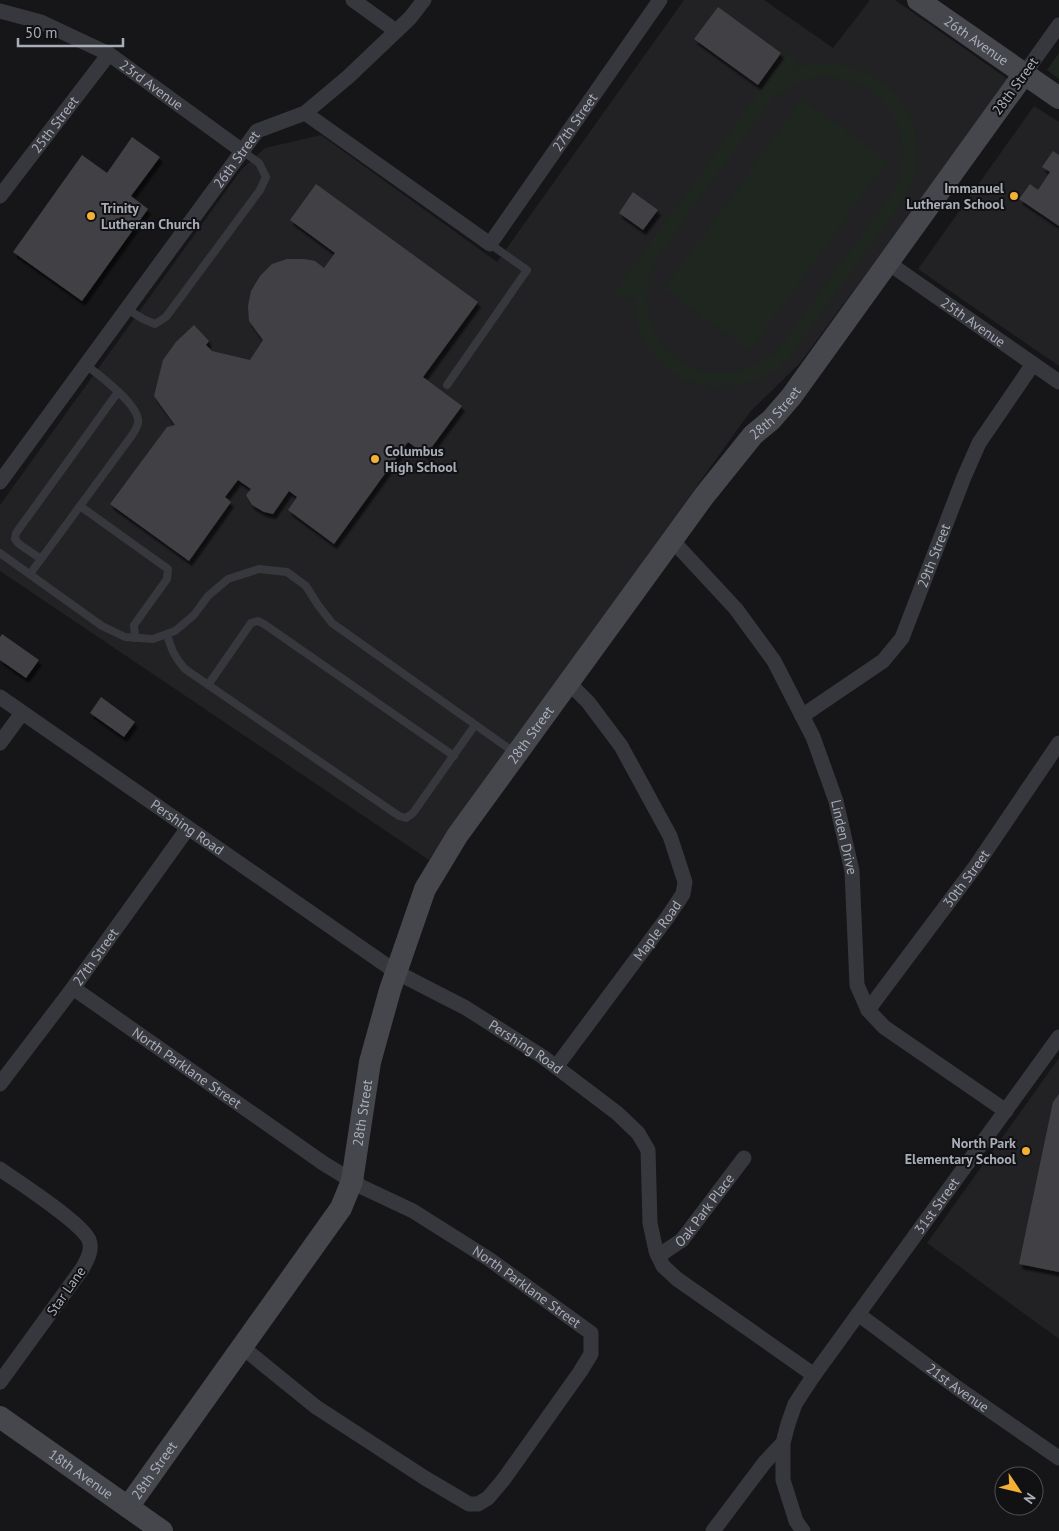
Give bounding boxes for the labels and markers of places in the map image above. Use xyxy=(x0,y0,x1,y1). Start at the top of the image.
place label: Immanuel Lutheran School xyxy=(906,179,1005,213)
marker: Immanuel Lutheran School xyxy=(1008,190,1020,202)
place label: Trinity Lutheran Church xyxy=(101,199,200,233)
marker: Trinity Lutheran Church xyxy=(85,210,97,222)
place label: Columbus High School xyxy=(385,442,458,476)
marker: Columbus High School xyxy=(369,453,381,465)
place label: North Park Elementary School xyxy=(905,1134,1017,1168)
marker: North Park Elementary School xyxy=(1020,1145,1032,1157)

